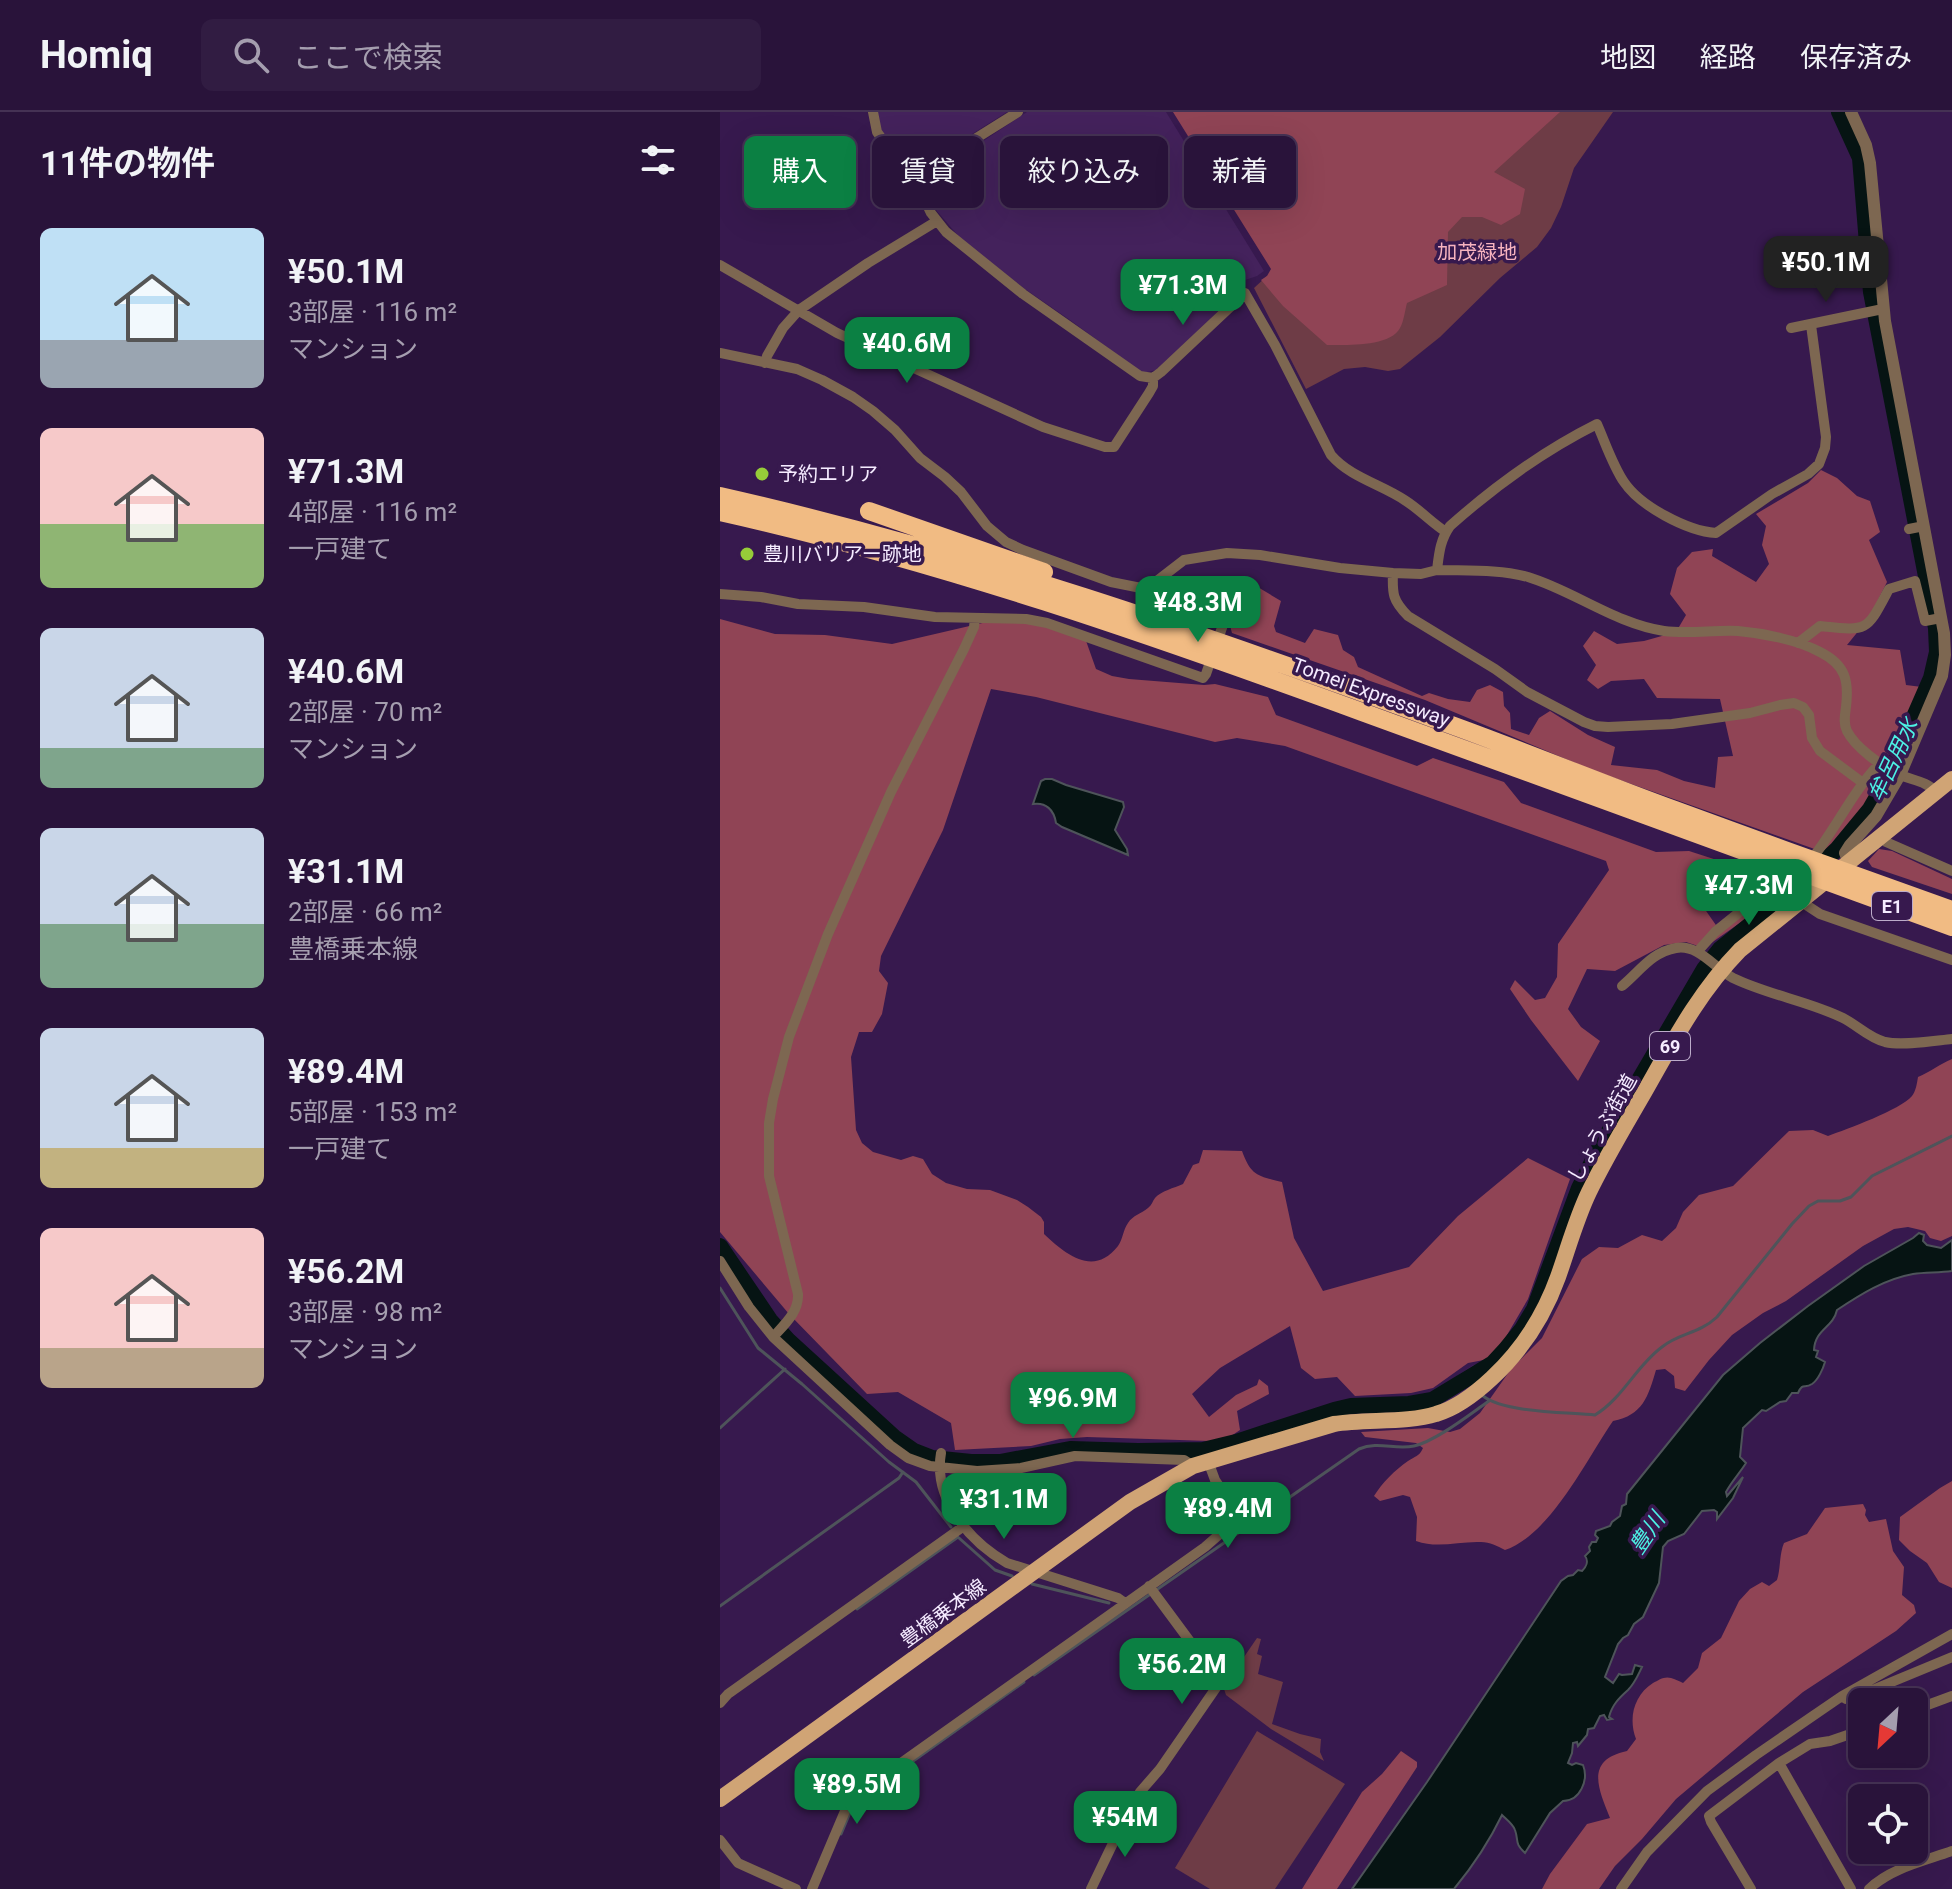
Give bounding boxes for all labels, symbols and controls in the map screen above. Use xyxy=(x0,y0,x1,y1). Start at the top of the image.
search box xyxy=(201,19,761,91)
text: Homiq xyxy=(40,33,153,77)
icon: search xyxy=(229,33,273,77)
text: ここで検索 xyxy=(293,40,443,75)
text: 地図 xyxy=(1600,41,1656,74)
text: 経路 xyxy=(1700,41,1756,74)
text: 保存済み xyxy=(1800,41,1912,74)
chip: 購入 xyxy=(744,136,856,208)
chip: 賃貸 xyxy=(872,136,984,208)
chip: 絞り込み xyxy=(1000,136,1168,208)
chip: 新着 xyxy=(1184,136,1296,208)
icon: filters xyxy=(636,138,680,182)
text: 11件の物件 xyxy=(40,143,215,183)
pin: ¥50.1M xyxy=(1761,236,1891,304)
park label: 加茂緑地 xyxy=(1437,240,1517,264)
text: ¥50.1M xyxy=(1782,247,1871,277)
text: ¥50.1M xyxy=(288,251,404,291)
pin: ¥71.3M xyxy=(1118,259,1248,327)
icon: home xyxy=(104,260,200,356)
text: ¥71.3M xyxy=(1139,270,1228,300)
text: 3部屋 · 116 m² xyxy=(288,297,457,327)
pin: ¥40.6M xyxy=(842,317,972,385)
text: ¥40.6M xyxy=(863,328,952,358)
text: マンション xyxy=(288,334,418,364)
text: ¥71.3M xyxy=(288,451,404,491)
icon: home xyxy=(104,460,200,556)
place label: 予約エリア xyxy=(778,462,878,486)
marker: 予約エリア xyxy=(753,465,771,483)
text: 4部屋 · 116 m² xyxy=(288,497,457,527)
text: 一戸建て xyxy=(288,534,392,564)
place label: 豊川バリアー跡地 xyxy=(763,542,922,566)
marker: 豊川バリアー跡地 xyxy=(738,545,756,563)
pin: ¥48.3M xyxy=(1133,576,1263,644)
text: ¥48.3M xyxy=(1154,587,1243,617)
text: ¥40.6M xyxy=(288,651,404,691)
street label: Tomei Expressway xyxy=(1289,652,1454,732)
icon: home xyxy=(104,660,200,756)
text: 2部屋 · 70 m² xyxy=(288,697,442,727)
water label: 牟呂用水 xyxy=(1863,713,1924,805)
text: マンション xyxy=(288,734,418,764)
text: ¥31.1M xyxy=(288,851,404,891)
pin: ¥47.3M xyxy=(1684,859,1814,927)
icon: home xyxy=(104,860,200,956)
text: ¥47.3M xyxy=(1705,870,1794,900)
road number: E1 xyxy=(1872,892,1912,920)
text: 2部屋 · 66 m² xyxy=(288,897,442,927)
text: 豊橋乗本線 xyxy=(288,934,418,964)
road number: 69 xyxy=(1650,1032,1690,1060)
text: ¥89.4M xyxy=(288,1051,404,1091)
icon: home xyxy=(104,1060,200,1156)
street label: しょうぶ街道 xyxy=(1562,1070,1642,1186)
text: 5部屋 · 153 m² xyxy=(288,1097,457,1127)
text: 一戸建て xyxy=(288,1134,392,1164)
text: ¥56.2M xyxy=(288,1251,404,1291)
icon: home xyxy=(104,1260,200,1356)
text: 3部屋 · 98 m² xyxy=(288,1297,442,1327)
text: マンション xyxy=(288,1334,418,1364)
pin: ¥96.9M xyxy=(1008,1372,1138,1440)
text: ¥96.9M xyxy=(1029,1383,1118,1413)
pin: ¥31.1M xyxy=(939,1473,1069,1541)
pin: ¥89.4M xyxy=(1163,1482,1293,1550)
text: ¥31.1M xyxy=(960,1484,1049,1514)
text: ¥89.4M xyxy=(1184,1493,1273,1523)
water label: 豊川 xyxy=(1624,1506,1671,1558)
street label: 豊橋乗本線 xyxy=(895,1574,991,1652)
pin: ¥56.2M xyxy=(1117,1638,1247,1706)
text: ¥56.2M xyxy=(1138,1649,1227,1679)
north arrow xyxy=(1848,1688,1928,1768)
map controls xyxy=(1848,1688,1928,1864)
pin: ¥89.5M xyxy=(792,1758,922,1826)
text: ¥89.5M xyxy=(813,1769,902,1799)
button: locate xyxy=(1848,1784,1928,1864)
pin: ¥54M xyxy=(1078,1791,1172,1859)
text: ¥54M xyxy=(1092,1802,1158,1832)

